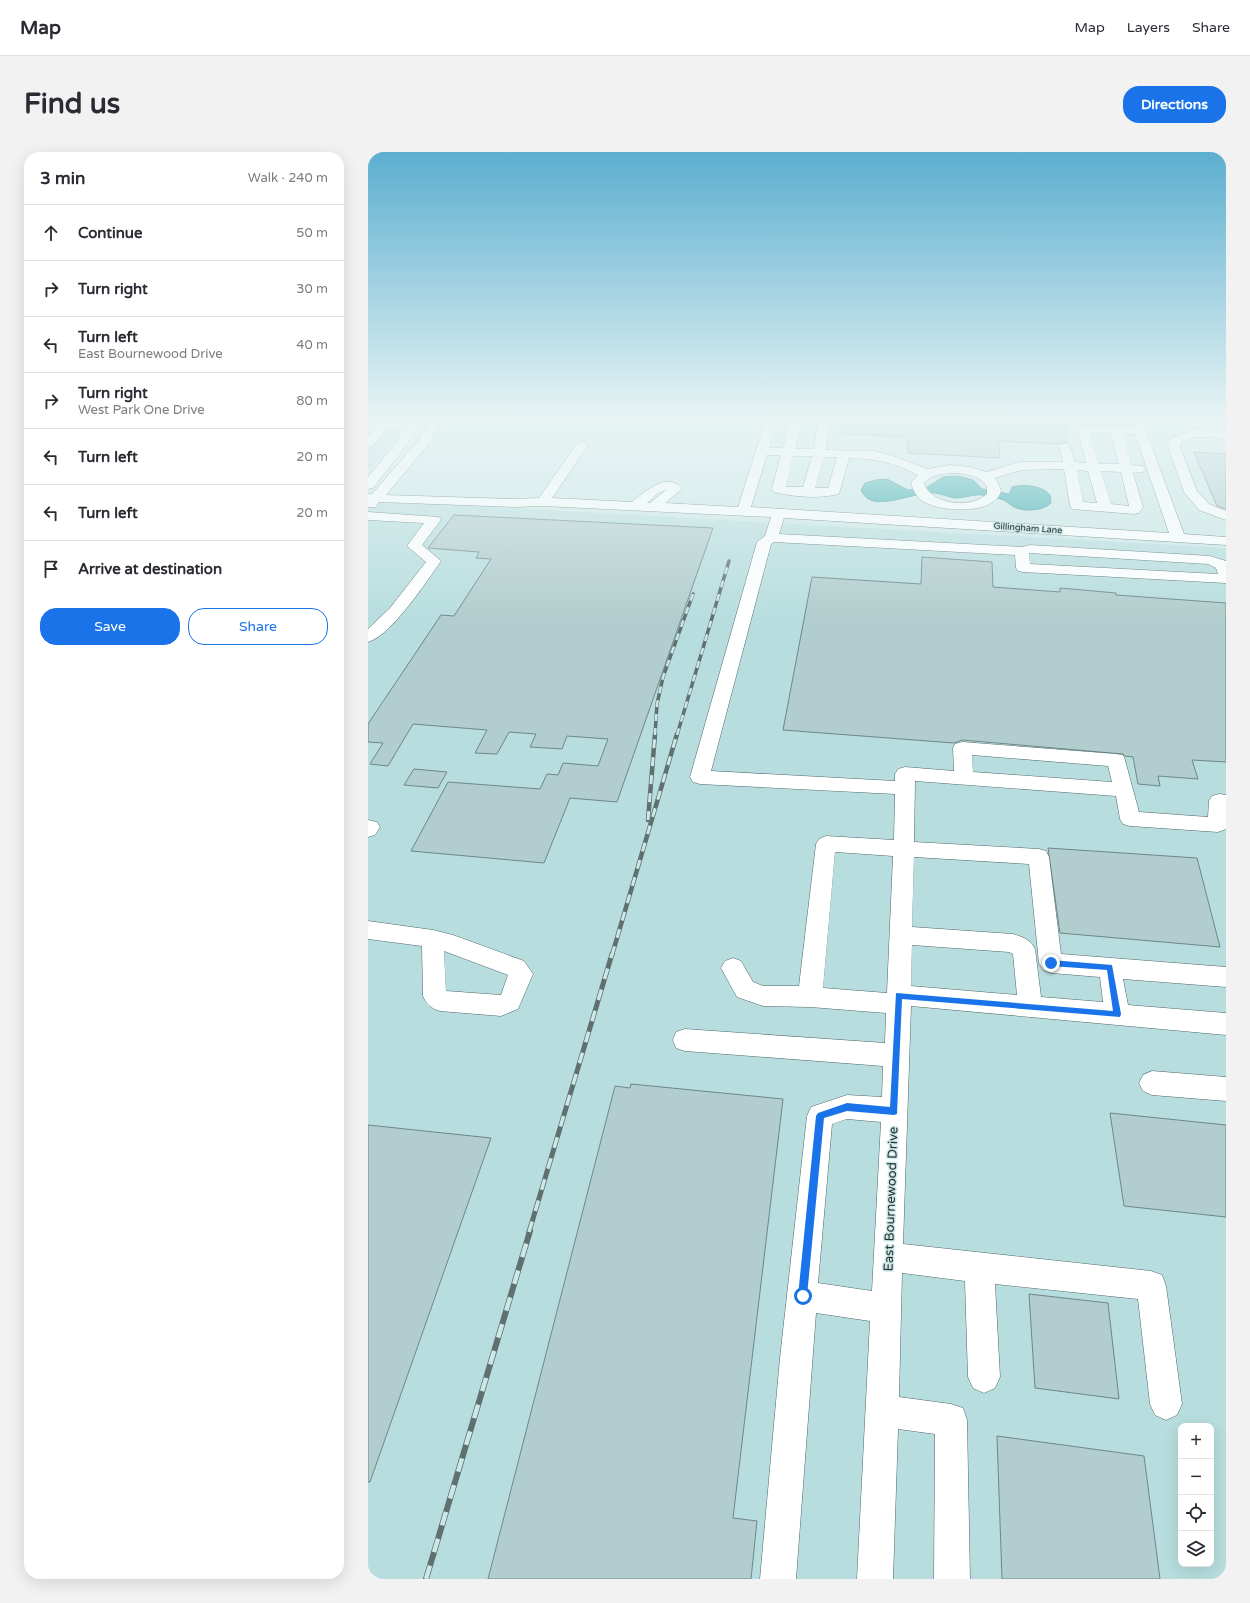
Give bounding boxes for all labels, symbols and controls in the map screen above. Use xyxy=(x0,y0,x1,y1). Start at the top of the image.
text: Map xyxy=(20,17,61,39)
text: Map xyxy=(1075,19,1105,36)
text: Layers xyxy=(1127,19,1170,36)
text: Share xyxy=(1192,19,1230,36)
button: Directions xyxy=(1123,86,1226,123)
text: Find us xyxy=(24,87,120,121)
text: 3 min xyxy=(40,168,85,189)
text: Walk · 240 m xyxy=(248,170,328,186)
icon: ahead xyxy=(40,222,62,244)
text: Continue xyxy=(78,224,142,242)
text: 50 m xyxy=(296,225,328,241)
icon: right xyxy=(40,278,62,300)
text: Turn right xyxy=(78,280,148,298)
text: 30 m xyxy=(296,281,328,297)
text: Turn left xyxy=(78,328,138,346)
icon: left xyxy=(40,334,62,356)
text: 40 m xyxy=(296,337,328,353)
text: East Bournewood Drive xyxy=(78,346,223,362)
text: Turn right xyxy=(78,384,148,402)
icon: right xyxy=(40,390,62,412)
text: 80 m xyxy=(296,393,328,409)
text: West Park One Drive xyxy=(78,402,205,418)
icon: left xyxy=(40,446,62,468)
text: Turn left xyxy=(78,448,138,466)
text: 20 m xyxy=(296,449,328,465)
icon: left xyxy=(40,502,62,524)
text: Turn left xyxy=(78,504,138,522)
text: 20 m xyxy=(296,505,328,521)
street label: Gillingham Lane xyxy=(993,521,1063,536)
icon: arrive xyxy=(40,558,62,580)
text: Arrive at destination xyxy=(78,560,222,578)
button: Save xyxy=(40,608,180,645)
button: Share xyxy=(188,608,328,645)
route end xyxy=(1042,954,1060,972)
street label: East Bournewood Drive xyxy=(880,1126,902,1272)
route start xyxy=(794,1287,812,1305)
map controls xyxy=(1178,1423,1214,1567)
button: + xyxy=(1178,1423,1214,1459)
button: − xyxy=(1178,1459,1214,1495)
button: locate xyxy=(1178,1495,1214,1531)
button: layers xyxy=(1178,1531,1214,1567)

